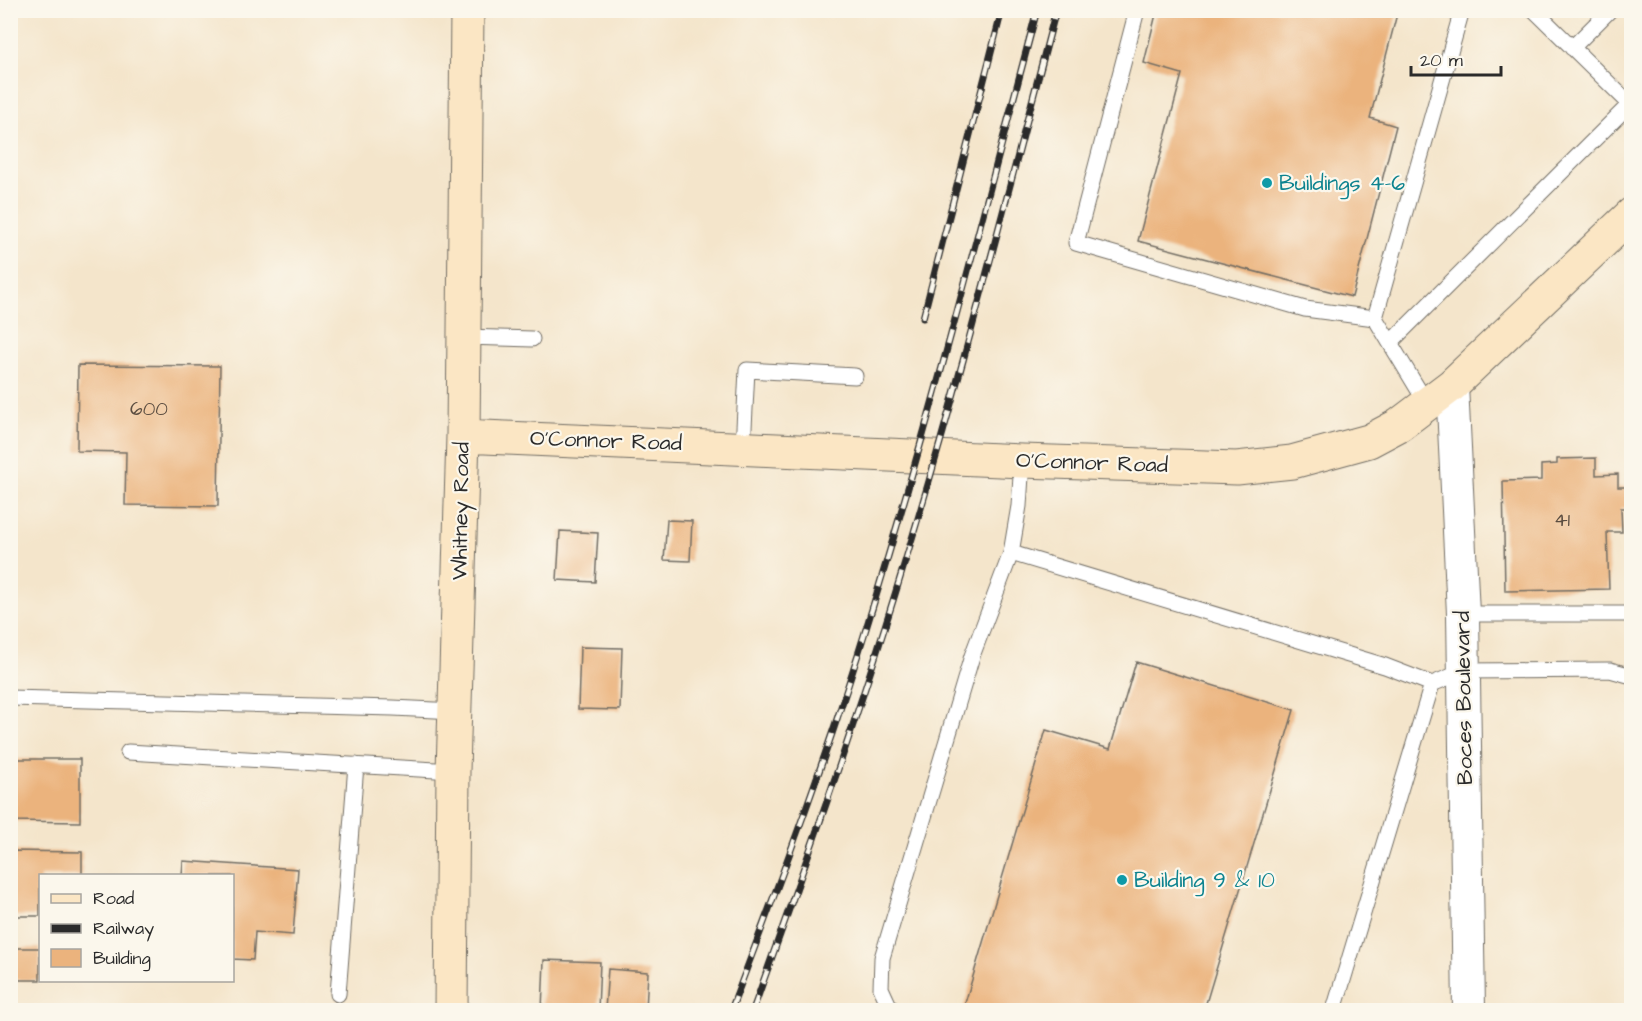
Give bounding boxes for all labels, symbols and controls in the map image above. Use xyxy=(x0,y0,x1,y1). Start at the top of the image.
scale bar xyxy=(1411,39,1501,77)
text: 20 m xyxy=(1420,48,1463,73)
place label: Buildings 4-6 xyxy=(1279,168,1405,200)
marker: Buildings 4-6 xyxy=(1260,176,1274,190)
house number: 600 xyxy=(130,395,168,423)
street label: O'Connor Road xyxy=(529,423,683,459)
street label: Whitney Road xyxy=(444,442,479,580)
street label: O'Connor Road xyxy=(1015,445,1169,481)
house number: 41 xyxy=(1554,506,1571,534)
street label: Boces Boulevard xyxy=(1447,611,1481,785)
place label: Building 9 & 10 xyxy=(1134,865,1275,897)
marker: Building 9 & 10 xyxy=(1115,873,1129,887)
legend xyxy=(39,874,234,982)
text: Road xyxy=(93,886,134,911)
text: Railway xyxy=(93,916,154,942)
text: Building xyxy=(93,946,151,972)

